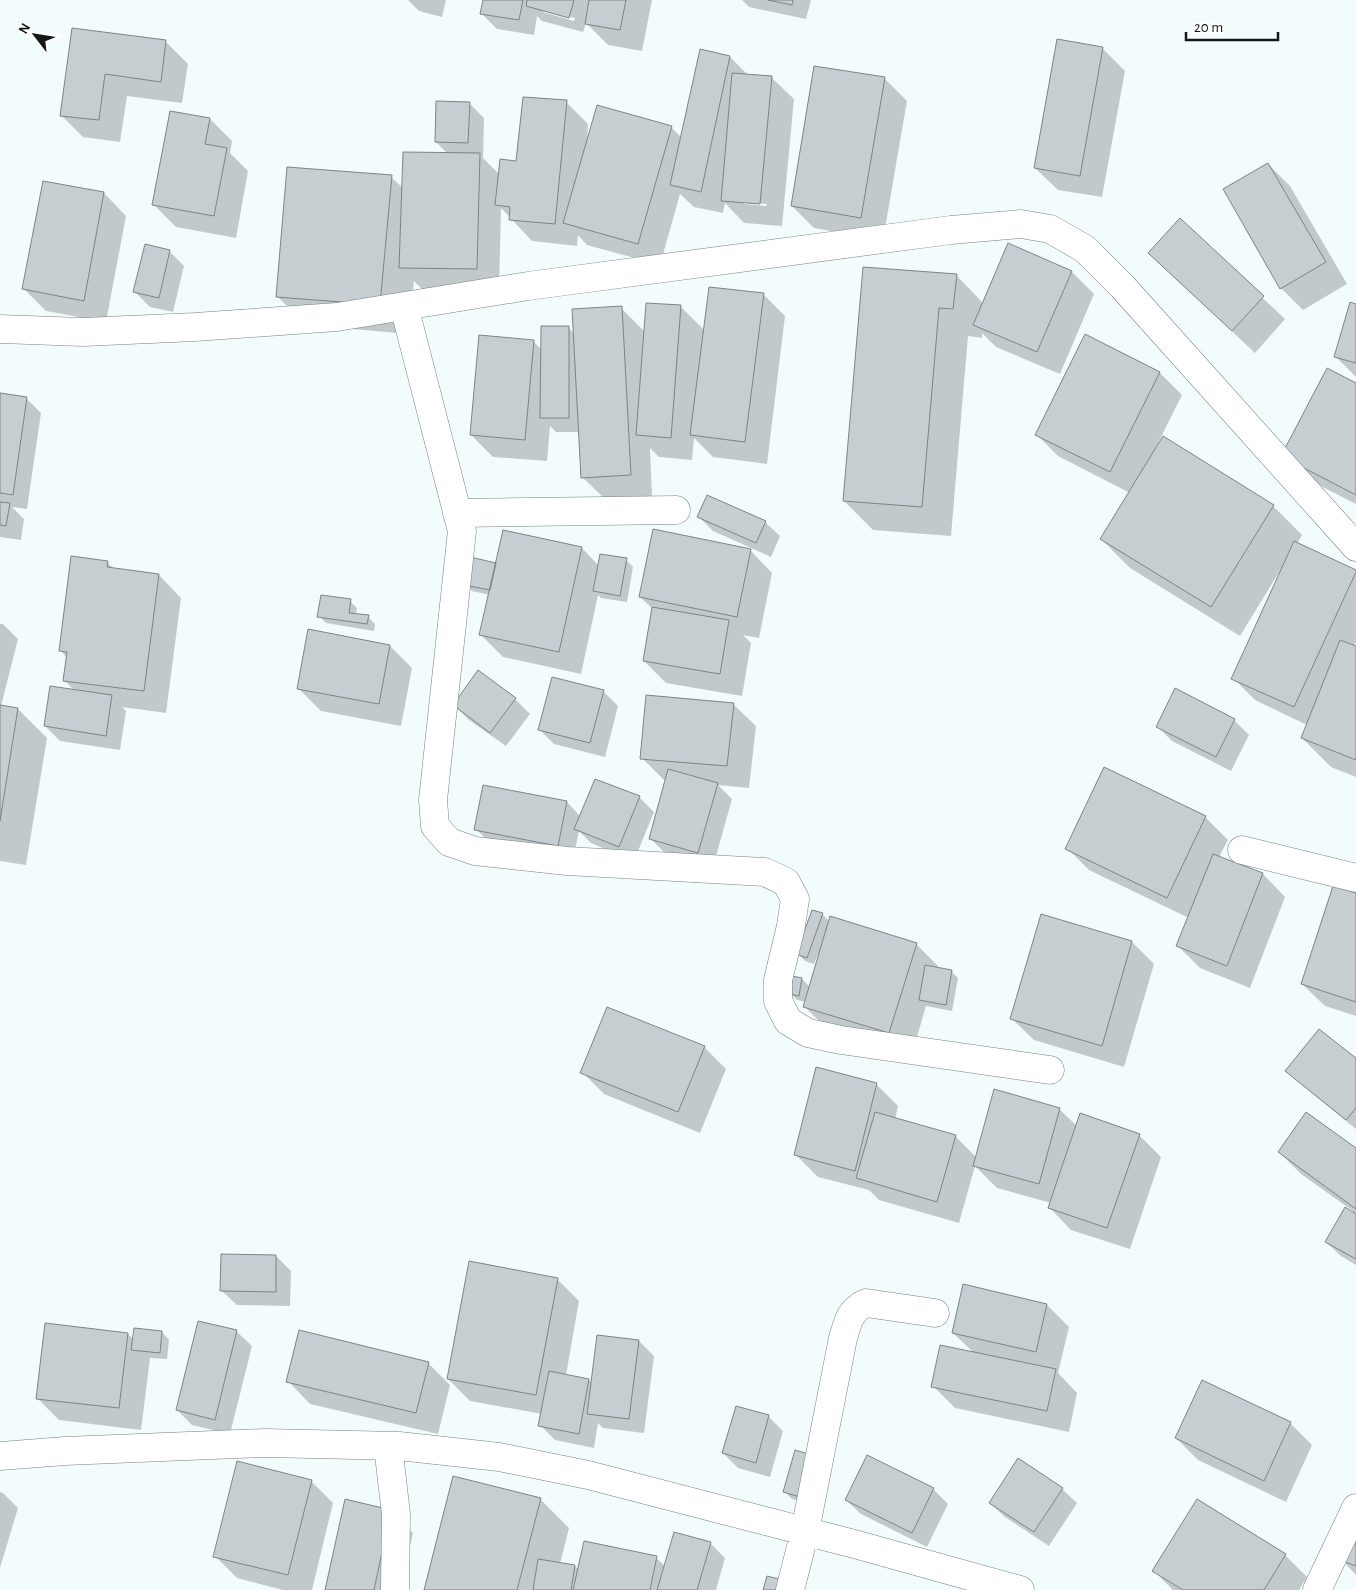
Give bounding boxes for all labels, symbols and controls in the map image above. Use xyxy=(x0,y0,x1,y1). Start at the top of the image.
north arrow xyxy=(10,10,60,60)
scale bar xyxy=(1186,10,1278,42)
text: 20 m xyxy=(1194,20,1223,35)
text: N xyxy=(16,21,33,37)

